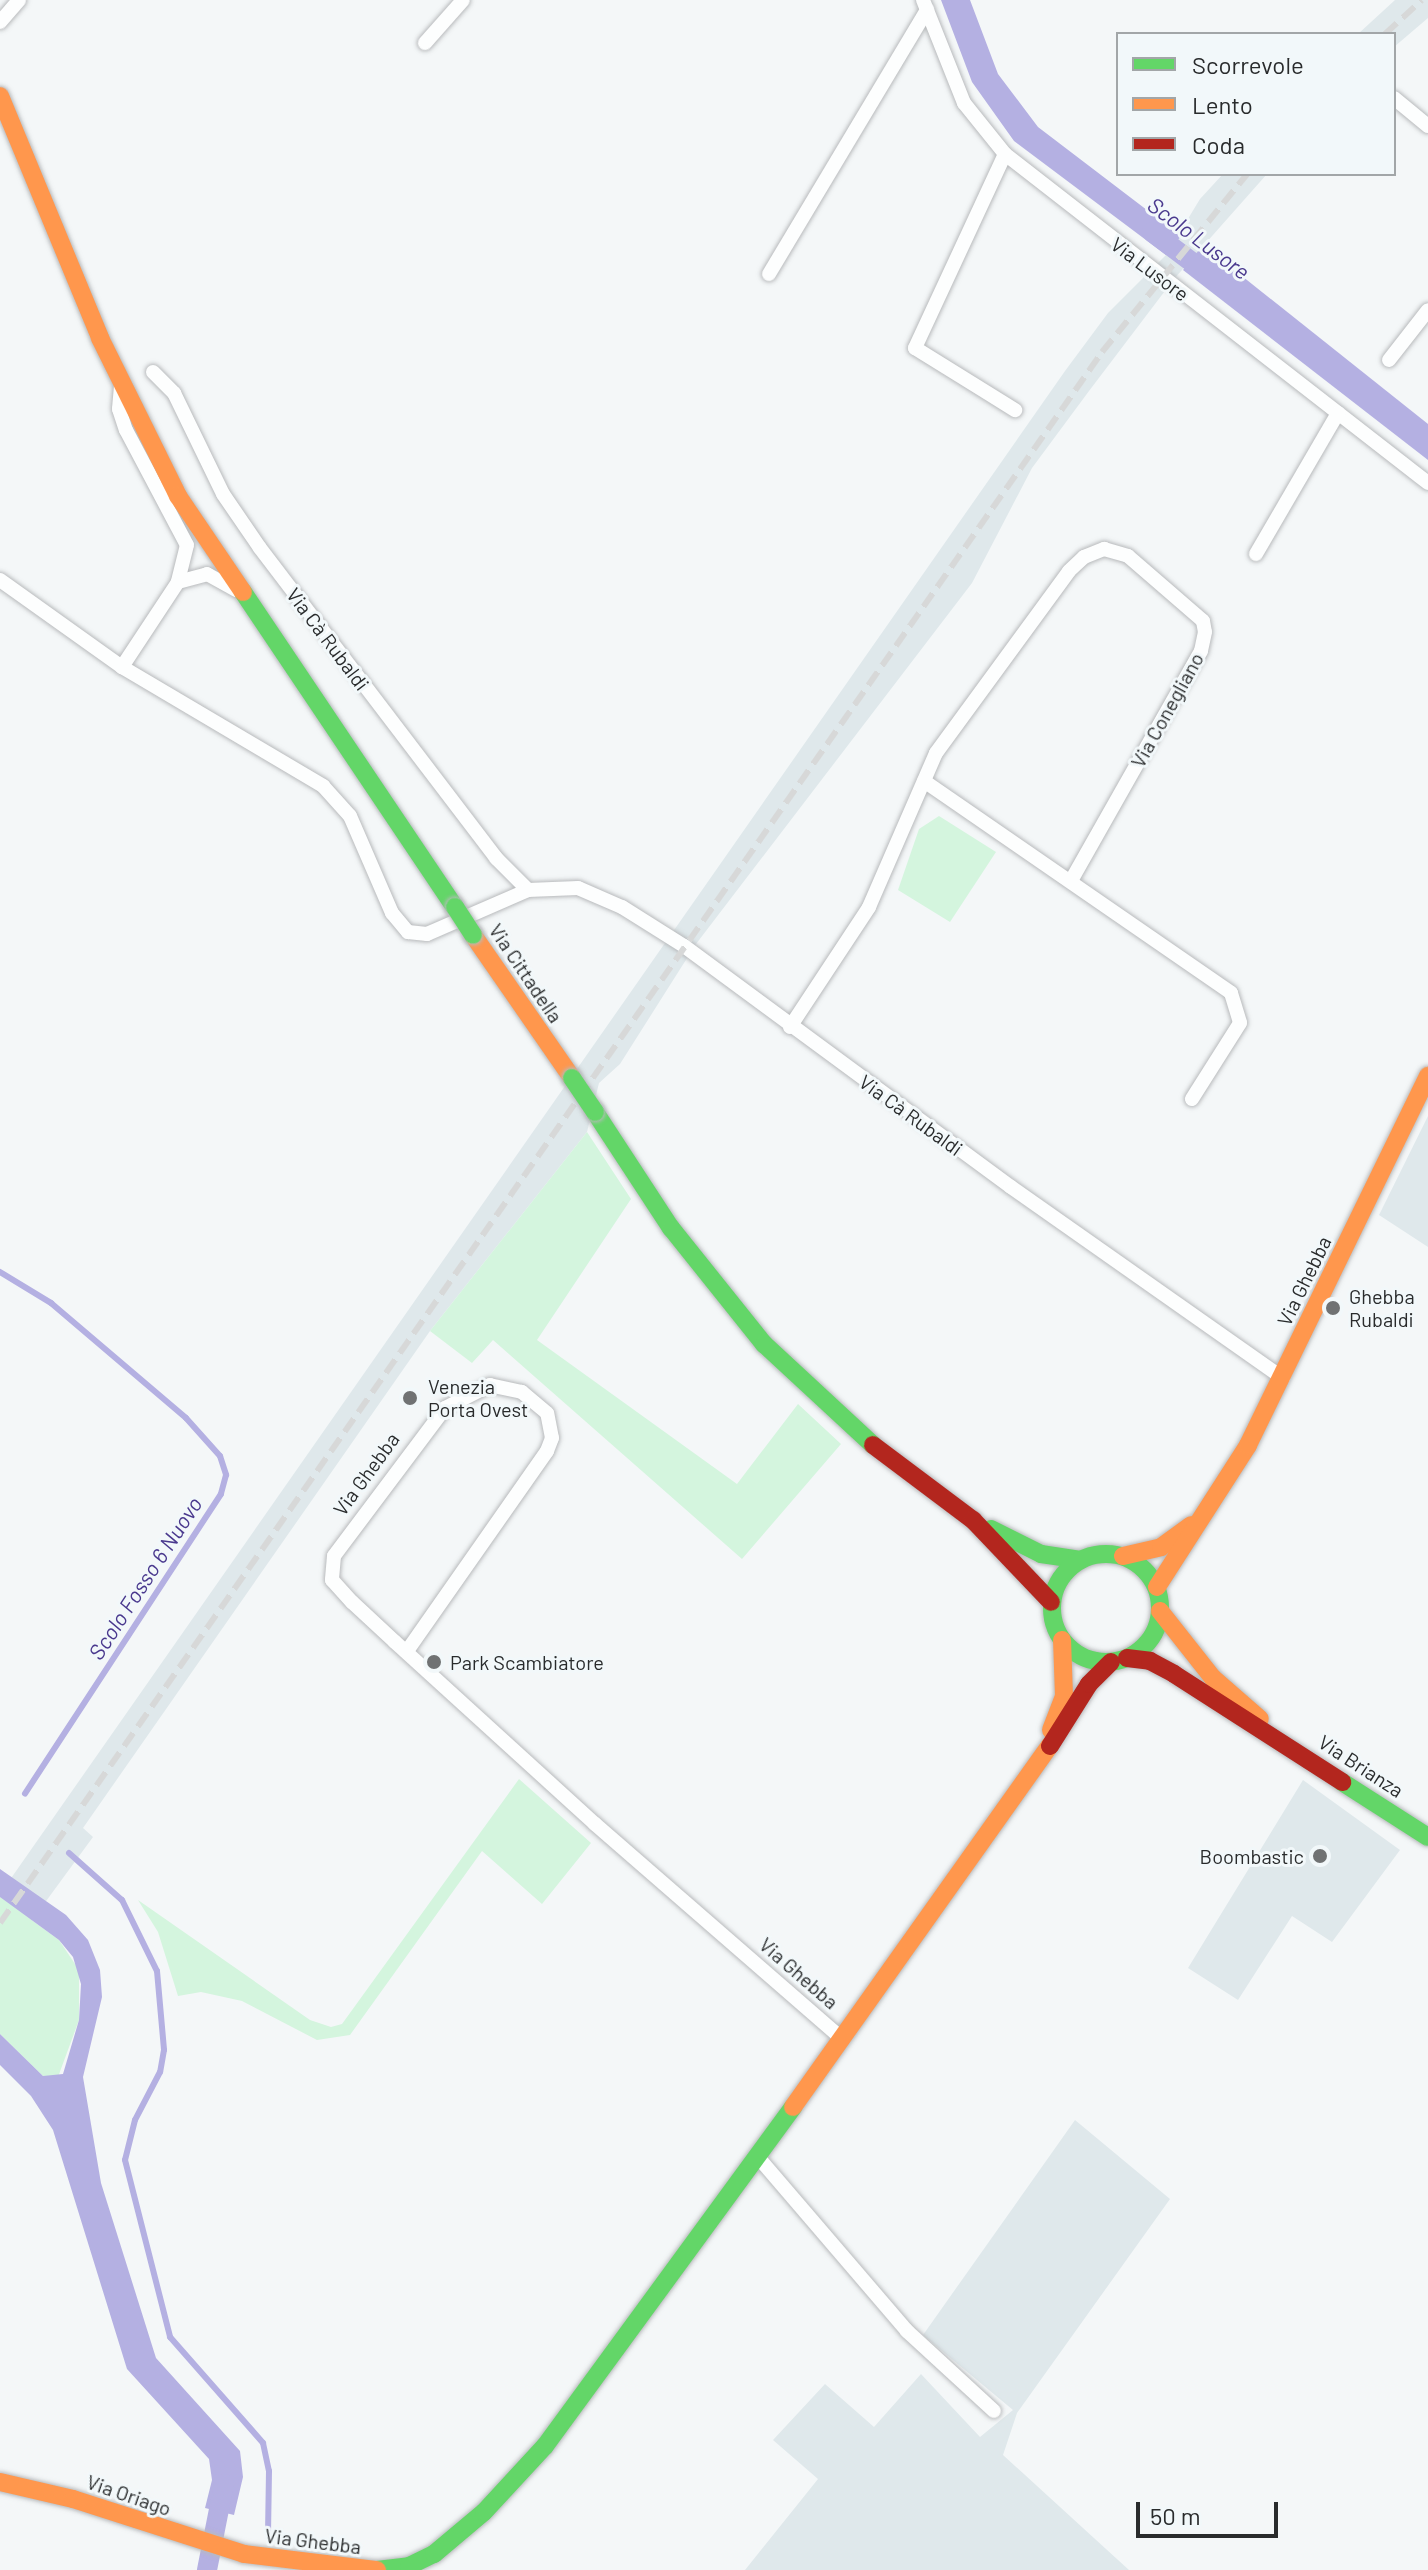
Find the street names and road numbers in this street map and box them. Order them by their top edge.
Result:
street label: Via Lusore [1106,232,1194,306]
street label: Via Cà Rubaldi [282,583,374,695]
street label: Via Conegliano [1126,648,1208,772]
street label: Via Cittadella [484,919,568,1027]
street label: Via Cà Rubaldi [855,1069,967,1161]
street label: Via Ghebba [1272,1232,1336,1330]
street label: Via Ghebba [328,1428,404,1520]
street label: Via Brianza [1314,1730,1408,1802]
street label: Via Ghebba [755,1932,843,2014]
street label: Via Oriago [84,2469,174,2521]
street label: Via Ghebba [264,2523,362,2559]

